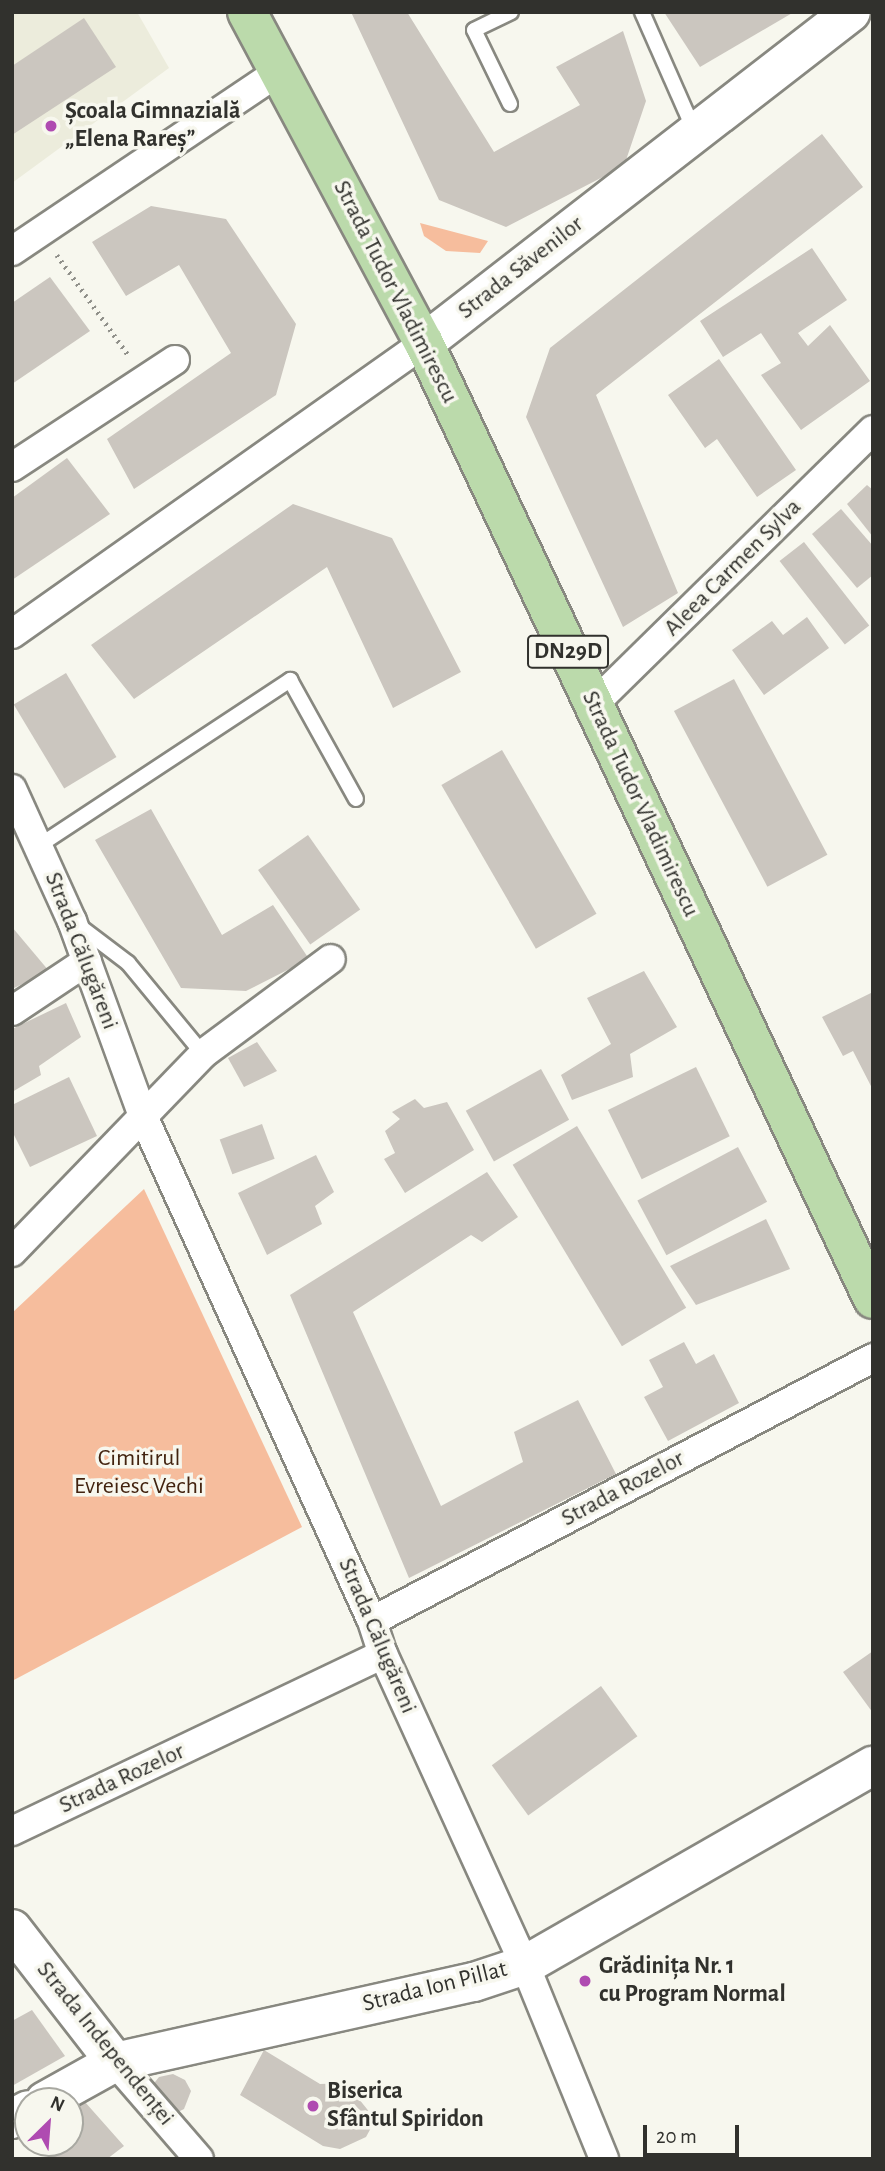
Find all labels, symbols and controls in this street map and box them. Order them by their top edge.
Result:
place label: Școala Gimnazială „Elena Rareș” [65,98,241,154]
marker: Școala Gimnazială „Elena Rareș” [43,118,59,134]
street label: Strada Tudor Vladimirescu [326,176,464,408]
street label: Strada Săvenilor [453,210,589,326]
street label: Aleea Carmen Sylva [658,493,808,643]
road number: DN29D [526,632,610,672]
street label: Strada Tudor Vladimirescu [575,687,705,921]
street label: Strada Călugăreni [38,868,124,1034]
park label: Cimitirul Evreiesc Vechi [74,1445,204,1501]
street label: Strada Rozelor [557,1445,689,1533]
street label: Strada Călugăreni [331,1554,423,1718]
street label: Strada Rozelor [55,1737,189,1821]
place label: Grădinița Nr. 1 cu Program Normal [599,1953,786,2009]
street label: Strada Ion Pillat [360,1955,510,2019]
street label: Strada Independenței [30,1956,180,2132]
marker: Grădinița Nr. 1 cu Program Normal [577,1973,593,1989]
place label: Biserica Sfântul Spiridon [327,2078,484,2134]
north arrow [14,2087,84,2157]
text: N [47,2093,67,2116]
marker: Biserica Sfântul Spiridon [305,2098,321,2114]
scale bar [647,2112,743,2156]
text: 20 m [656,2126,697,2147]

